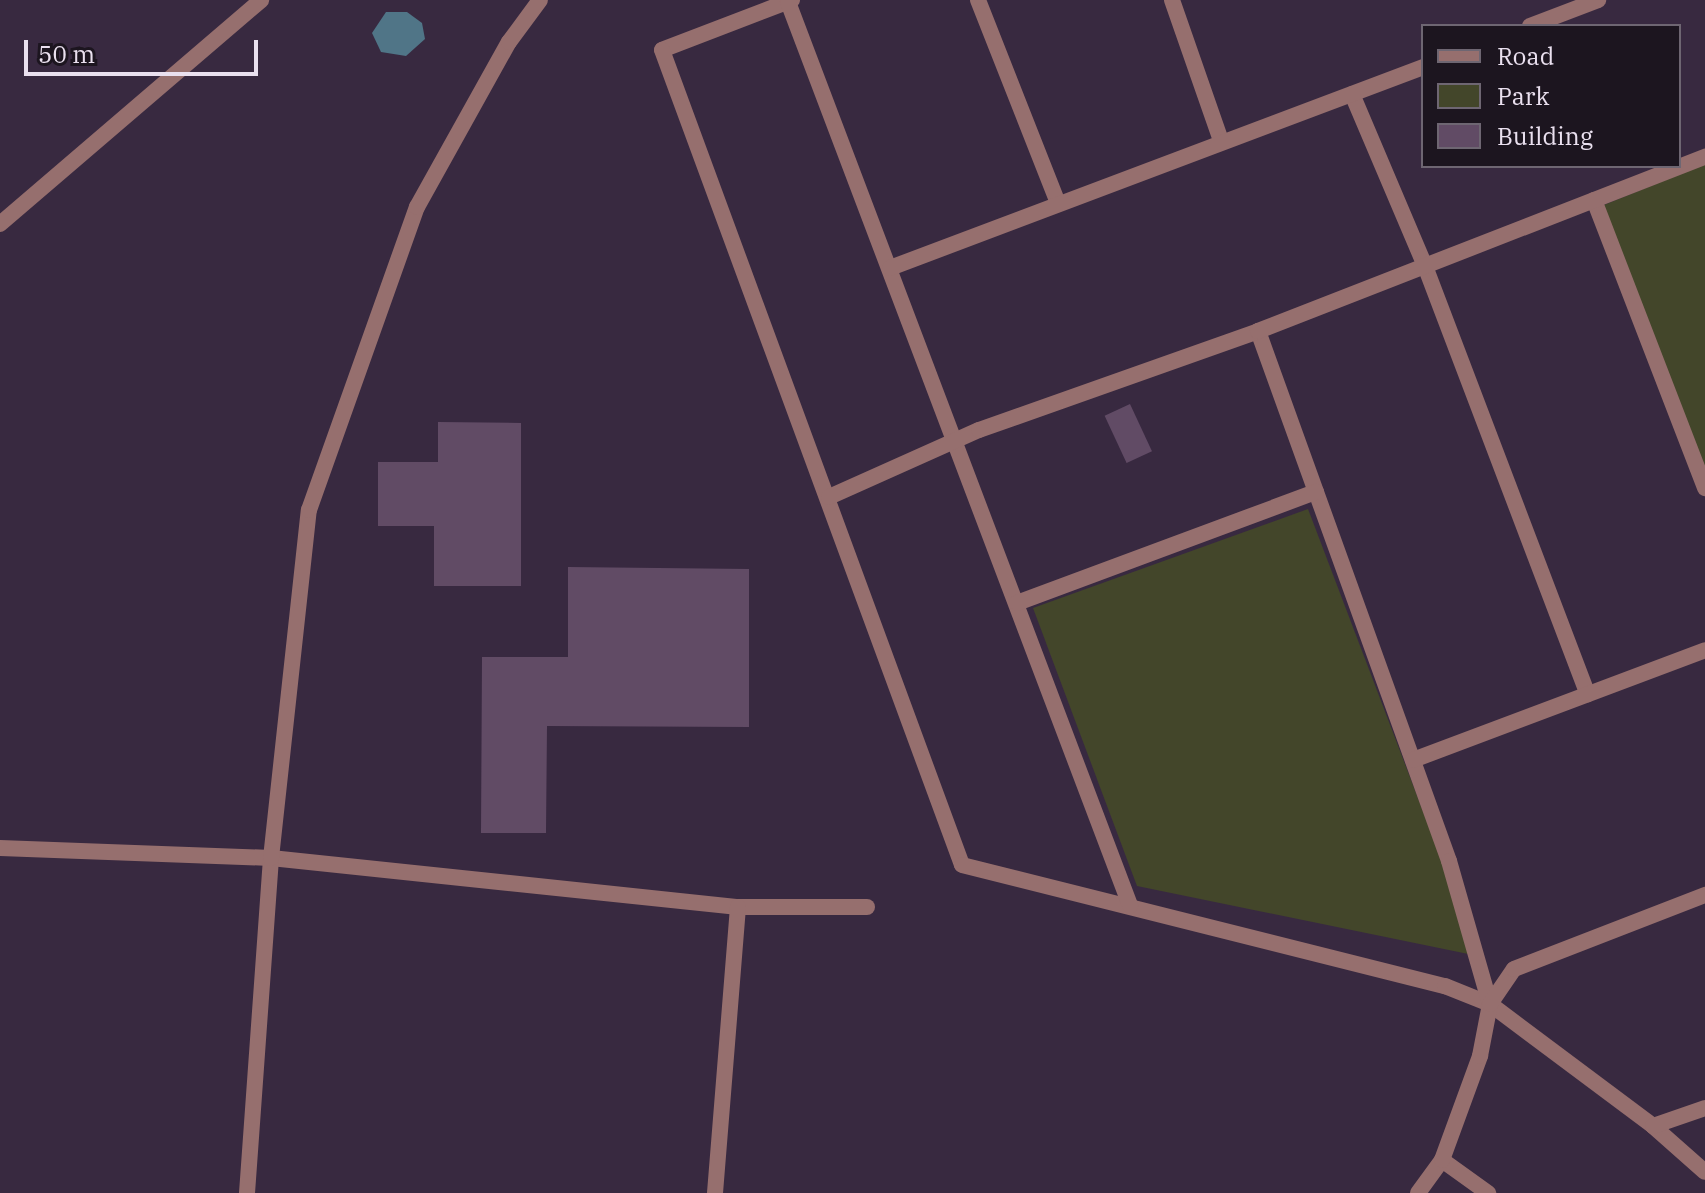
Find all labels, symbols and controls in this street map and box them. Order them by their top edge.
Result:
scale bar [28,24,262,74]
legend [1421,24,1681,168]
text: 50 m [38,38,95,70]
text: Road [1497,40,1554,72]
text: Park [1497,80,1549,112]
text: Building [1497,120,1593,152]

